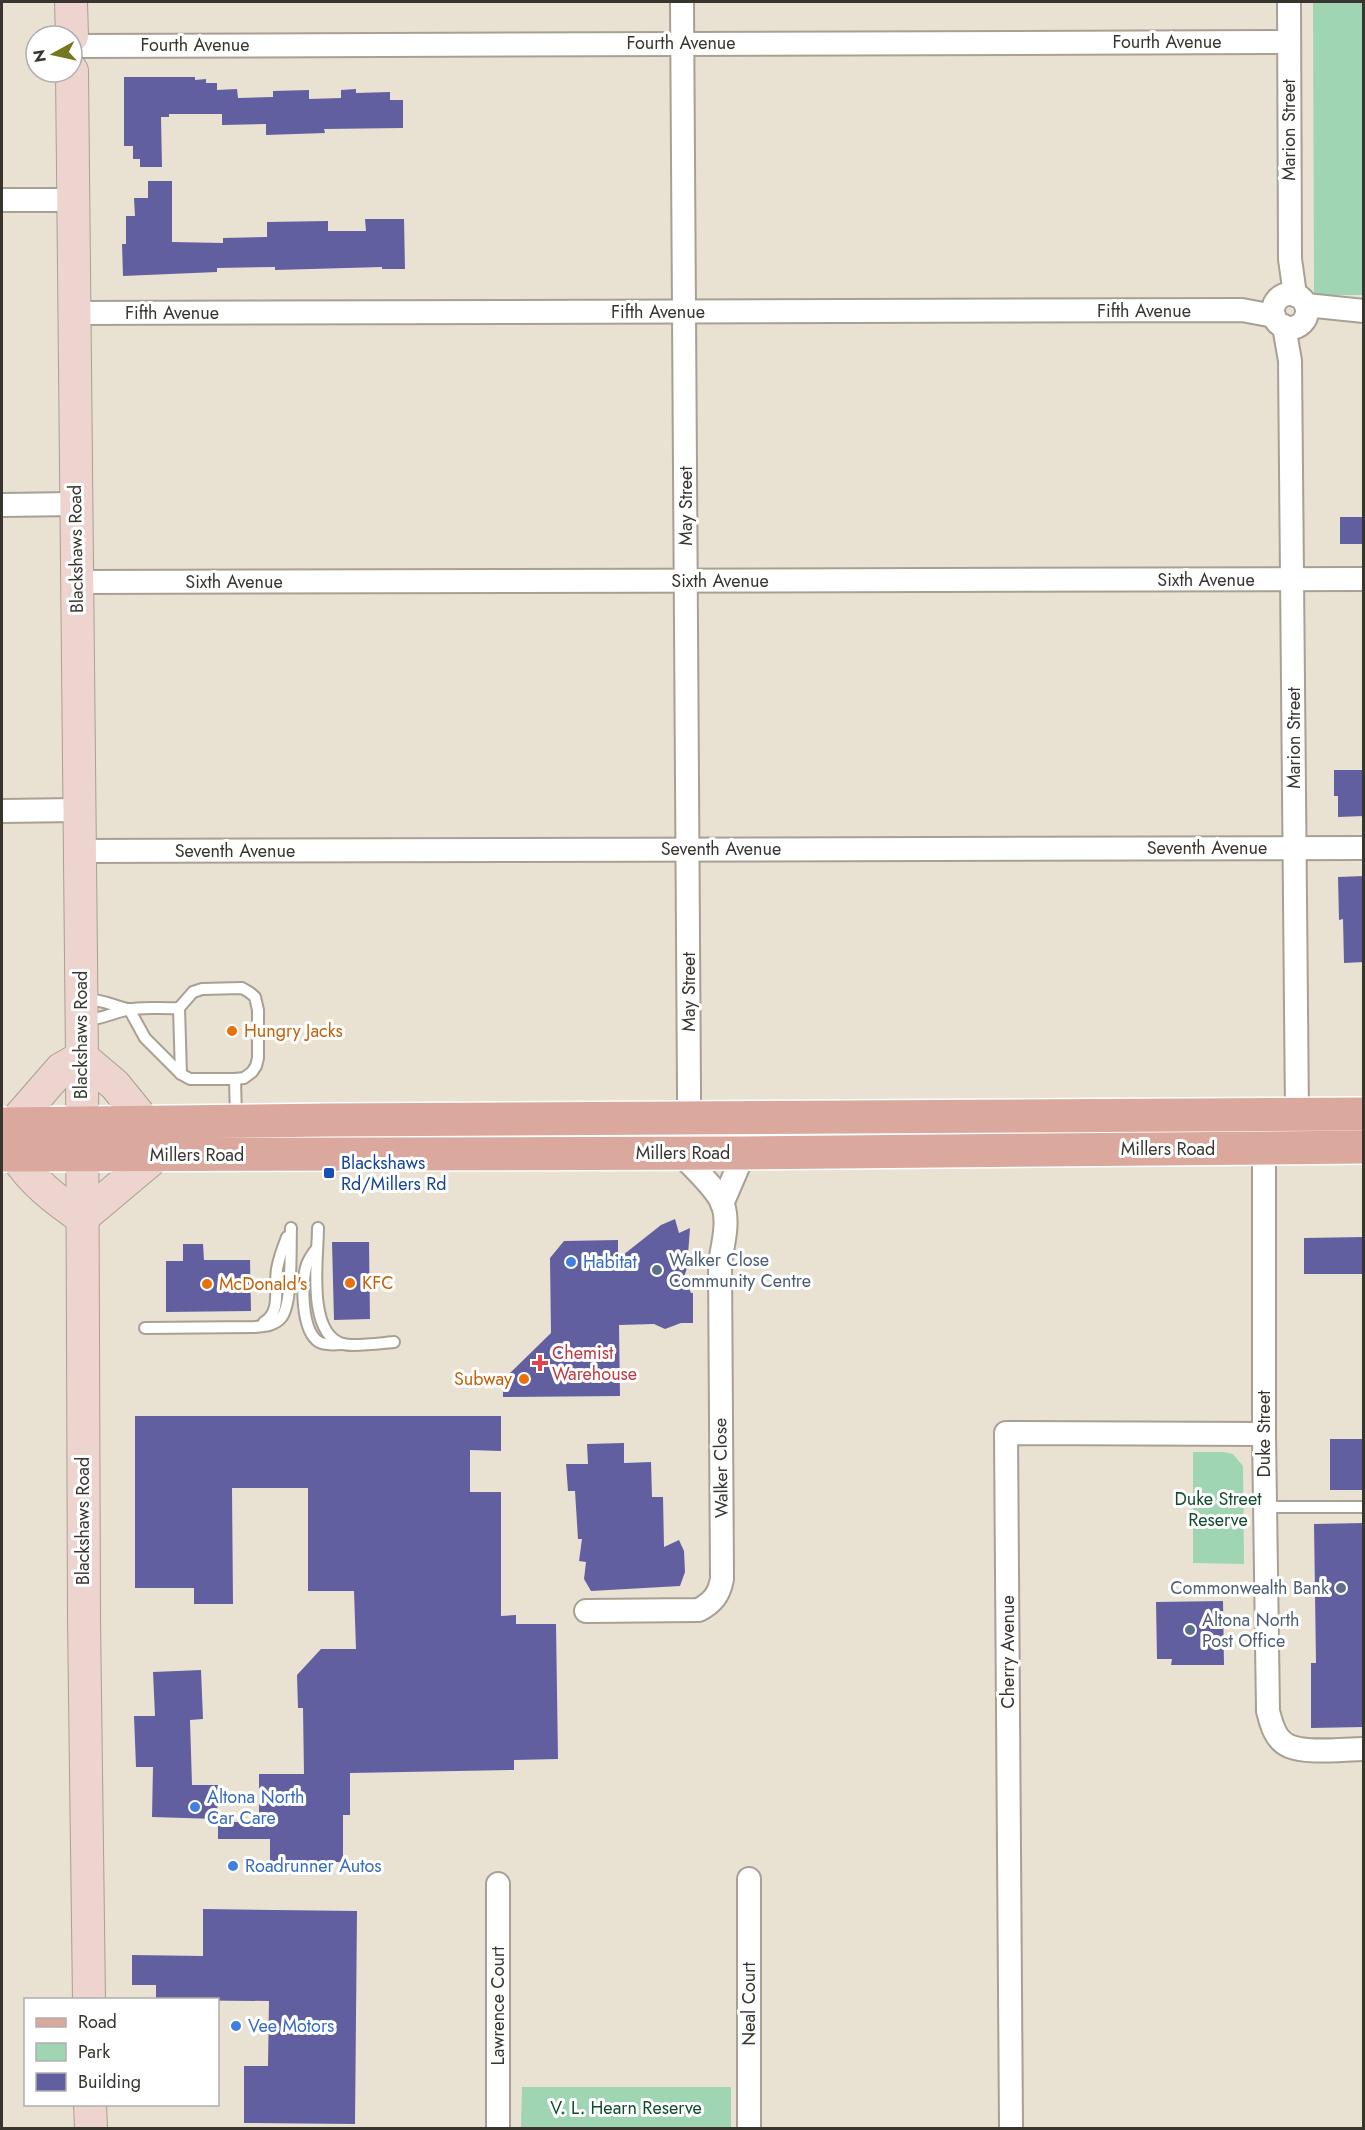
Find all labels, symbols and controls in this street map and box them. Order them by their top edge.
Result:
north arrow [24,24,84,84]
street label: Fourth Avenue [1112,29,1222,55]
street label: Fourth Avenue [626,30,736,56]
street label: Fourth Avenue [140,32,250,58]
text: N [27,48,52,64]
street label: Marion Street [1276,78,1302,181]
street label: Fifth Avenue [1097,298,1191,324]
street label: Fifth Avenue [611,299,705,325]
street label: Fifth Avenue [125,300,219,326]
street label: May Street [673,466,699,546]
street label: Blackshaws Road [62,485,90,613]
street label: Sixth Avenue [1157,567,1255,593]
street label: Sixth Avenue [671,568,769,594]
street label: Sixth Avenue [185,569,283,595]
street label: Marion Street [1281,686,1307,789]
street label: Seventh Avenue [1147,835,1267,861]
street label: Seventh Avenue [661,836,781,862]
street label: Seventh Avenue [175,838,295,864]
street label: May Street [676,952,702,1032]
street label: Blackshaws Road [68,971,94,1099]
place label: Hungry Jacks [244,1018,343,1044]
marker: Hungry Jacks [225,1024,239,1038]
street label: Millers Road [1121,1136,1215,1162]
street label: Millers Road [636,1140,730,1166]
street label: Millers Road [150,1142,244,1168]
place label: Blackshaws Rd/Millers Rd [341,1150,447,1197]
marker: Blackshaws Rd/Millers Rd [322,1166,336,1180]
place label: Walker Close Community Centre [669,1247,811,1294]
place label: Habitat [583,1249,637,1275]
marker: Habitat [564,1255,578,1269]
marker: Walker Close Community Centre [650,1263,664,1277]
place label: KFC [362,1270,394,1296]
place label: McDonald's [219,1271,307,1297]
marker: KFC [343,1276,357,1290]
marker: McDonald's [200,1277,214,1291]
place label: Chemist Warehouse [552,1340,637,1387]
marker: Chemist Warehouse [533,1356,547,1370]
place label: Subway [454,1366,512,1392]
marker: Subway [517,1372,531,1386]
street label: Duke Street [1251,1390,1277,1477]
street label: Walker Close [707,1418,735,1518]
street label: Blackshaws Road [70,1457,96,1585]
park label: Duke Street Reserve [1175,1486,1262,1533]
place label: Commonwealth Bank [1170,1575,1329,1601]
marker: Commonwealth Bank [1334,1581,1348,1595]
street label: Cherry Avenue [995,1595,1021,1709]
place label: Altona North Post Office [1202,1607,1299,1654]
marker: Altona North Post Office [1183,1623,1197,1637]
place label: Altona North Car Care [207,1784,304,1831]
marker: Altona North Car Care [188,1800,202,1814]
place label: Roadrunner Autos [245,1853,382,1879]
marker: Roadrunner Autos [226,1859,240,1873]
street label: Lawrence Court [485,1946,511,2065]
street label: Neal Court [736,1962,762,2046]
legend [24,1998,219,2106]
text: Road [78,2009,117,2035]
place label: Vee Motors [248,2013,334,2039]
marker: Vee Motors [229,2019,243,2033]
text: Park [78,2039,110,2065]
text: Building [78,2069,141,2095]
park label: V. L. Hearn Reserve [550,2095,702,2121]

